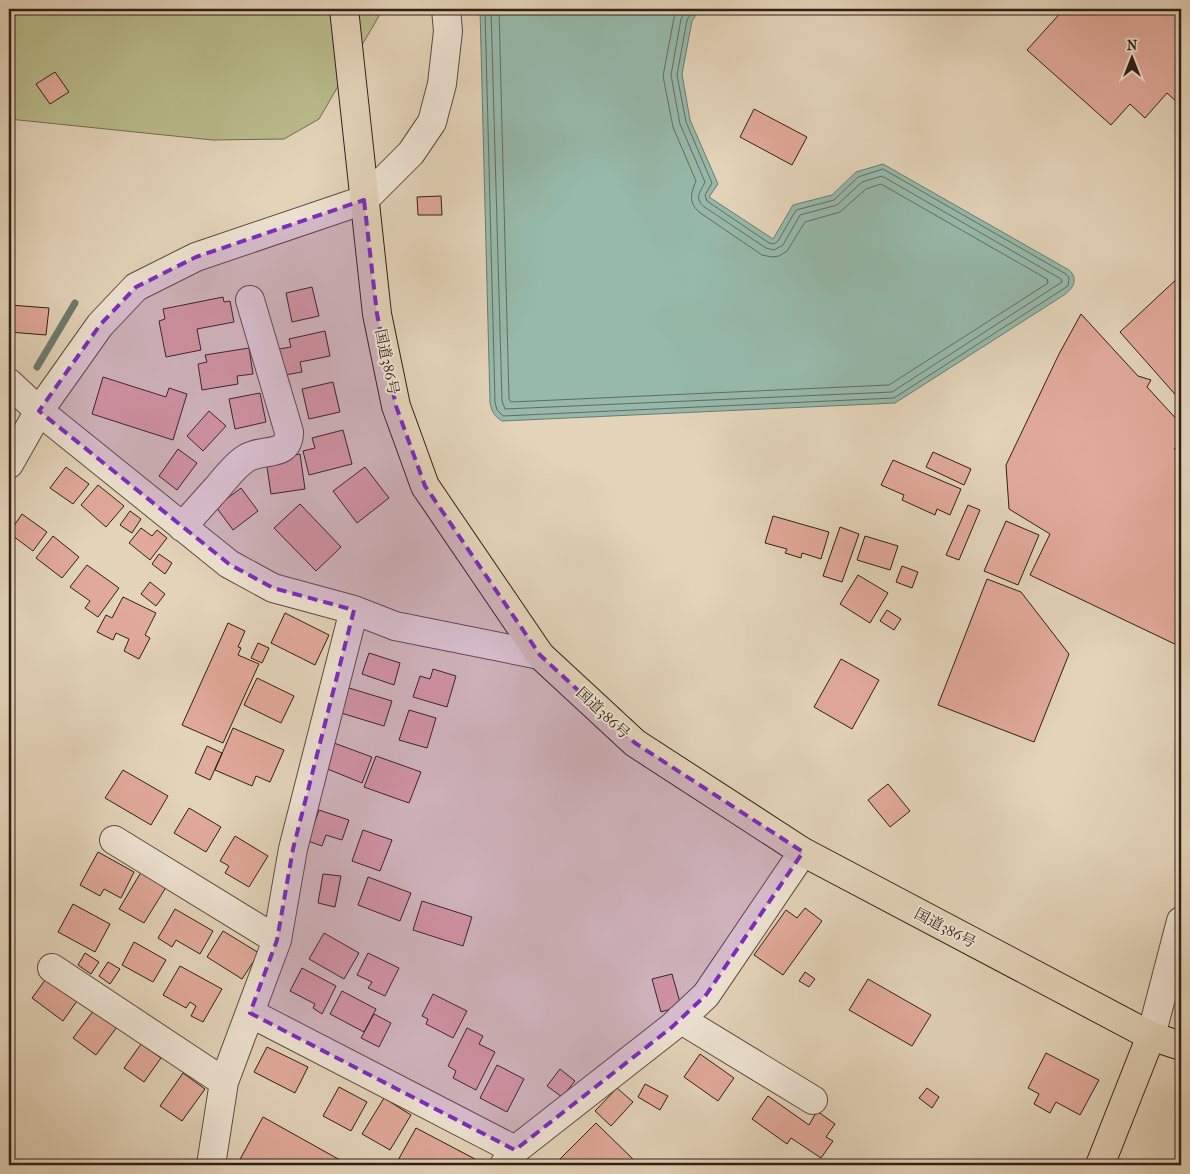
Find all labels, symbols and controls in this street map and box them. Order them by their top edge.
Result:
north arrow [1108,32,1158,82]
text: N [1127,37,1138,54]
street label: 国道386号 [371,327,403,397]
street label: 国道386号 [572,684,634,742]
street label: 国道386号 [911,904,979,952]

